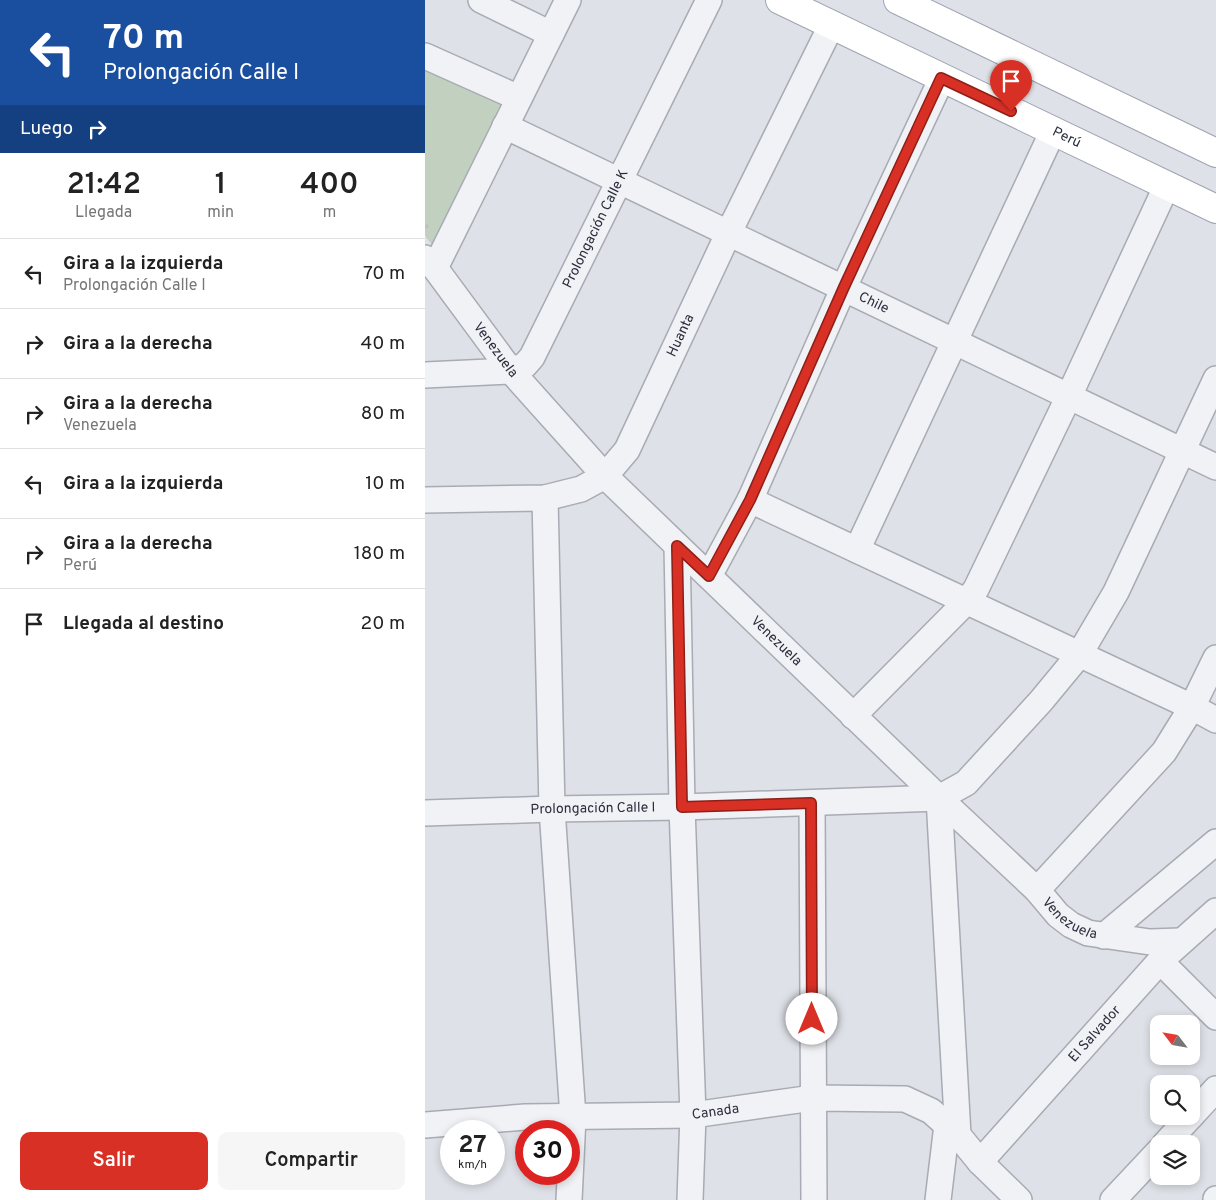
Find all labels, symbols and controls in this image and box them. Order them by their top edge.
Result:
text: 70 m [103,17,184,61]
icon: left [20,20,85,85]
text: Prolongación Calle I [103,60,299,87]
pin [990,60,1032,111]
icon: arrive [997,67,1025,95]
icon: right [83,115,111,143]
text: Luego [20,117,73,141]
street label: Perú [1050,123,1084,152]
text: 21:42 [66,167,141,204]
text: 1 [215,167,227,204]
text: 400 [300,167,359,204]
street label: Prolongación Calle K [559,167,632,291]
text: Llegada [75,203,132,223]
text: min [207,203,234,223]
text: m [323,203,336,223]
text: Gira a la izquierda [63,252,223,276]
icon: left [20,260,48,288]
text: 70 m [363,262,405,286]
text: Prolongación Calle I [63,276,206,296]
street label: Chile [856,288,892,317]
street label: Huanta [663,311,698,360]
street label: Venezuela [469,319,521,381]
icon: right [20,330,48,358]
text: Gira a la derecha [63,332,213,356]
text: 40 m [360,332,405,356]
text: Gira a la derecha [63,392,213,416]
icon: right [20,400,48,428]
text: 80 m [361,402,405,426]
text: Venezuela [63,416,137,436]
icon: left [20,470,48,498]
text: Gira a la izquierda [63,472,223,496]
text: 10 m [365,472,405,496]
text: Gira a la derecha [63,532,213,556]
icon: right [20,540,48,568]
text: 180 m [354,542,405,566]
text: Perú [63,556,97,576]
icon: arrive [20,610,48,638]
text: Llegada al destino [63,612,224,636]
text: 20 m [361,612,405,636]
street label: Venezuela [747,613,805,670]
street label: Prolongación Calle I [530,799,656,818]
street label: Venezuela [1038,894,1098,943]
position arrow [785,992,837,1044]
street label: El Salvador [1065,1002,1125,1066]
north arrow [1150,1015,1200,1065]
map controls [1150,1015,1200,1185]
button: search [1150,1075,1200,1125]
street label: Canada [691,1100,740,1124]
speed limit sign: 30 [515,1120,580,1185]
text: 27 [458,1130,487,1162]
button: Salir [20,1132,208,1190]
button: Compartir [218,1132,405,1190]
button: layers [1150,1135,1200,1185]
text: km/h [458,1157,487,1173]

